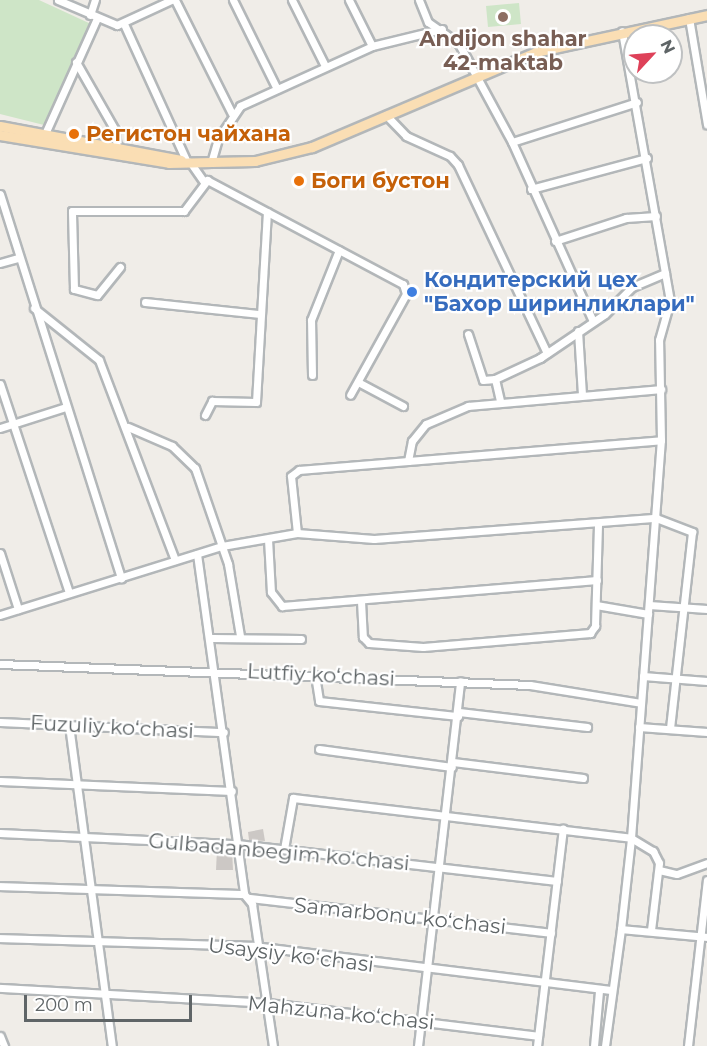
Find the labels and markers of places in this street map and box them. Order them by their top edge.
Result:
marker: Andijon shahar 42-maktab [496,10,510,24]
place label: Andijon shahar 42-maktab [419,26,587,76]
place label: Регистон чайхана [86,121,291,147]
marker: Регистон чайхана [67,127,81,141]
place label: Боги бустон [311,168,450,194]
marker: Боги бустон [292,174,306,188]
place label: Кондитерский цех "Бахор ширинликлари" [424,267,695,317]
marker: Кондитерский цех "Бахор ширинликлари" [405,285,419,299]

